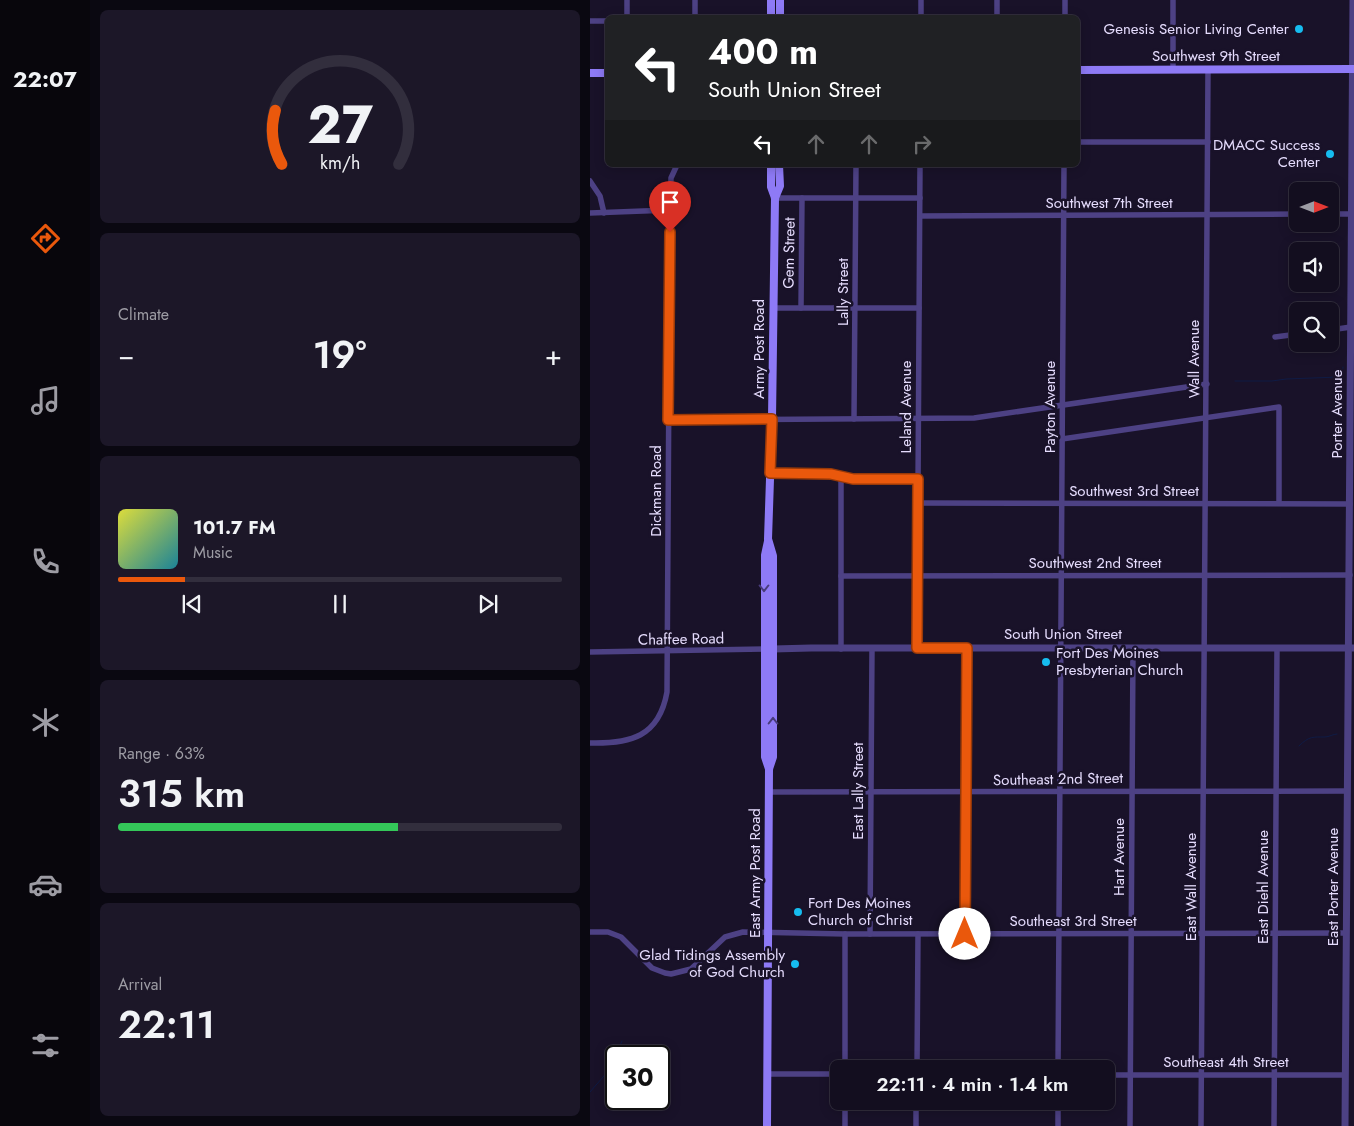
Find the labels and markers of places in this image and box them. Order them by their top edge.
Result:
place label: Genesis Senior Living Center [1104,18,1290,40]
marker: Genesis Senior Living Center [1293,23,1305,35]
place label: DMACC Success Center [1213,134,1321,173]
marker: DMACC Success Center [1324,148,1336,160]
pin [649,181,691,232]
place label: Fort Des Moines Presbyterian Church [1056,642,1184,681]
marker: Fort Des Moines Presbyterian Church [1040,656,1052,668]
place label: Fort Des Moines Church of Christ [808,892,913,931]
marker: Fort Des Moines Church of Christ [792,906,804,918]
place label: Glad Tidings Assembly of God Church [639,944,785,983]
marker: Glad Tidings Assembly of God Church [789,958,801,970]

